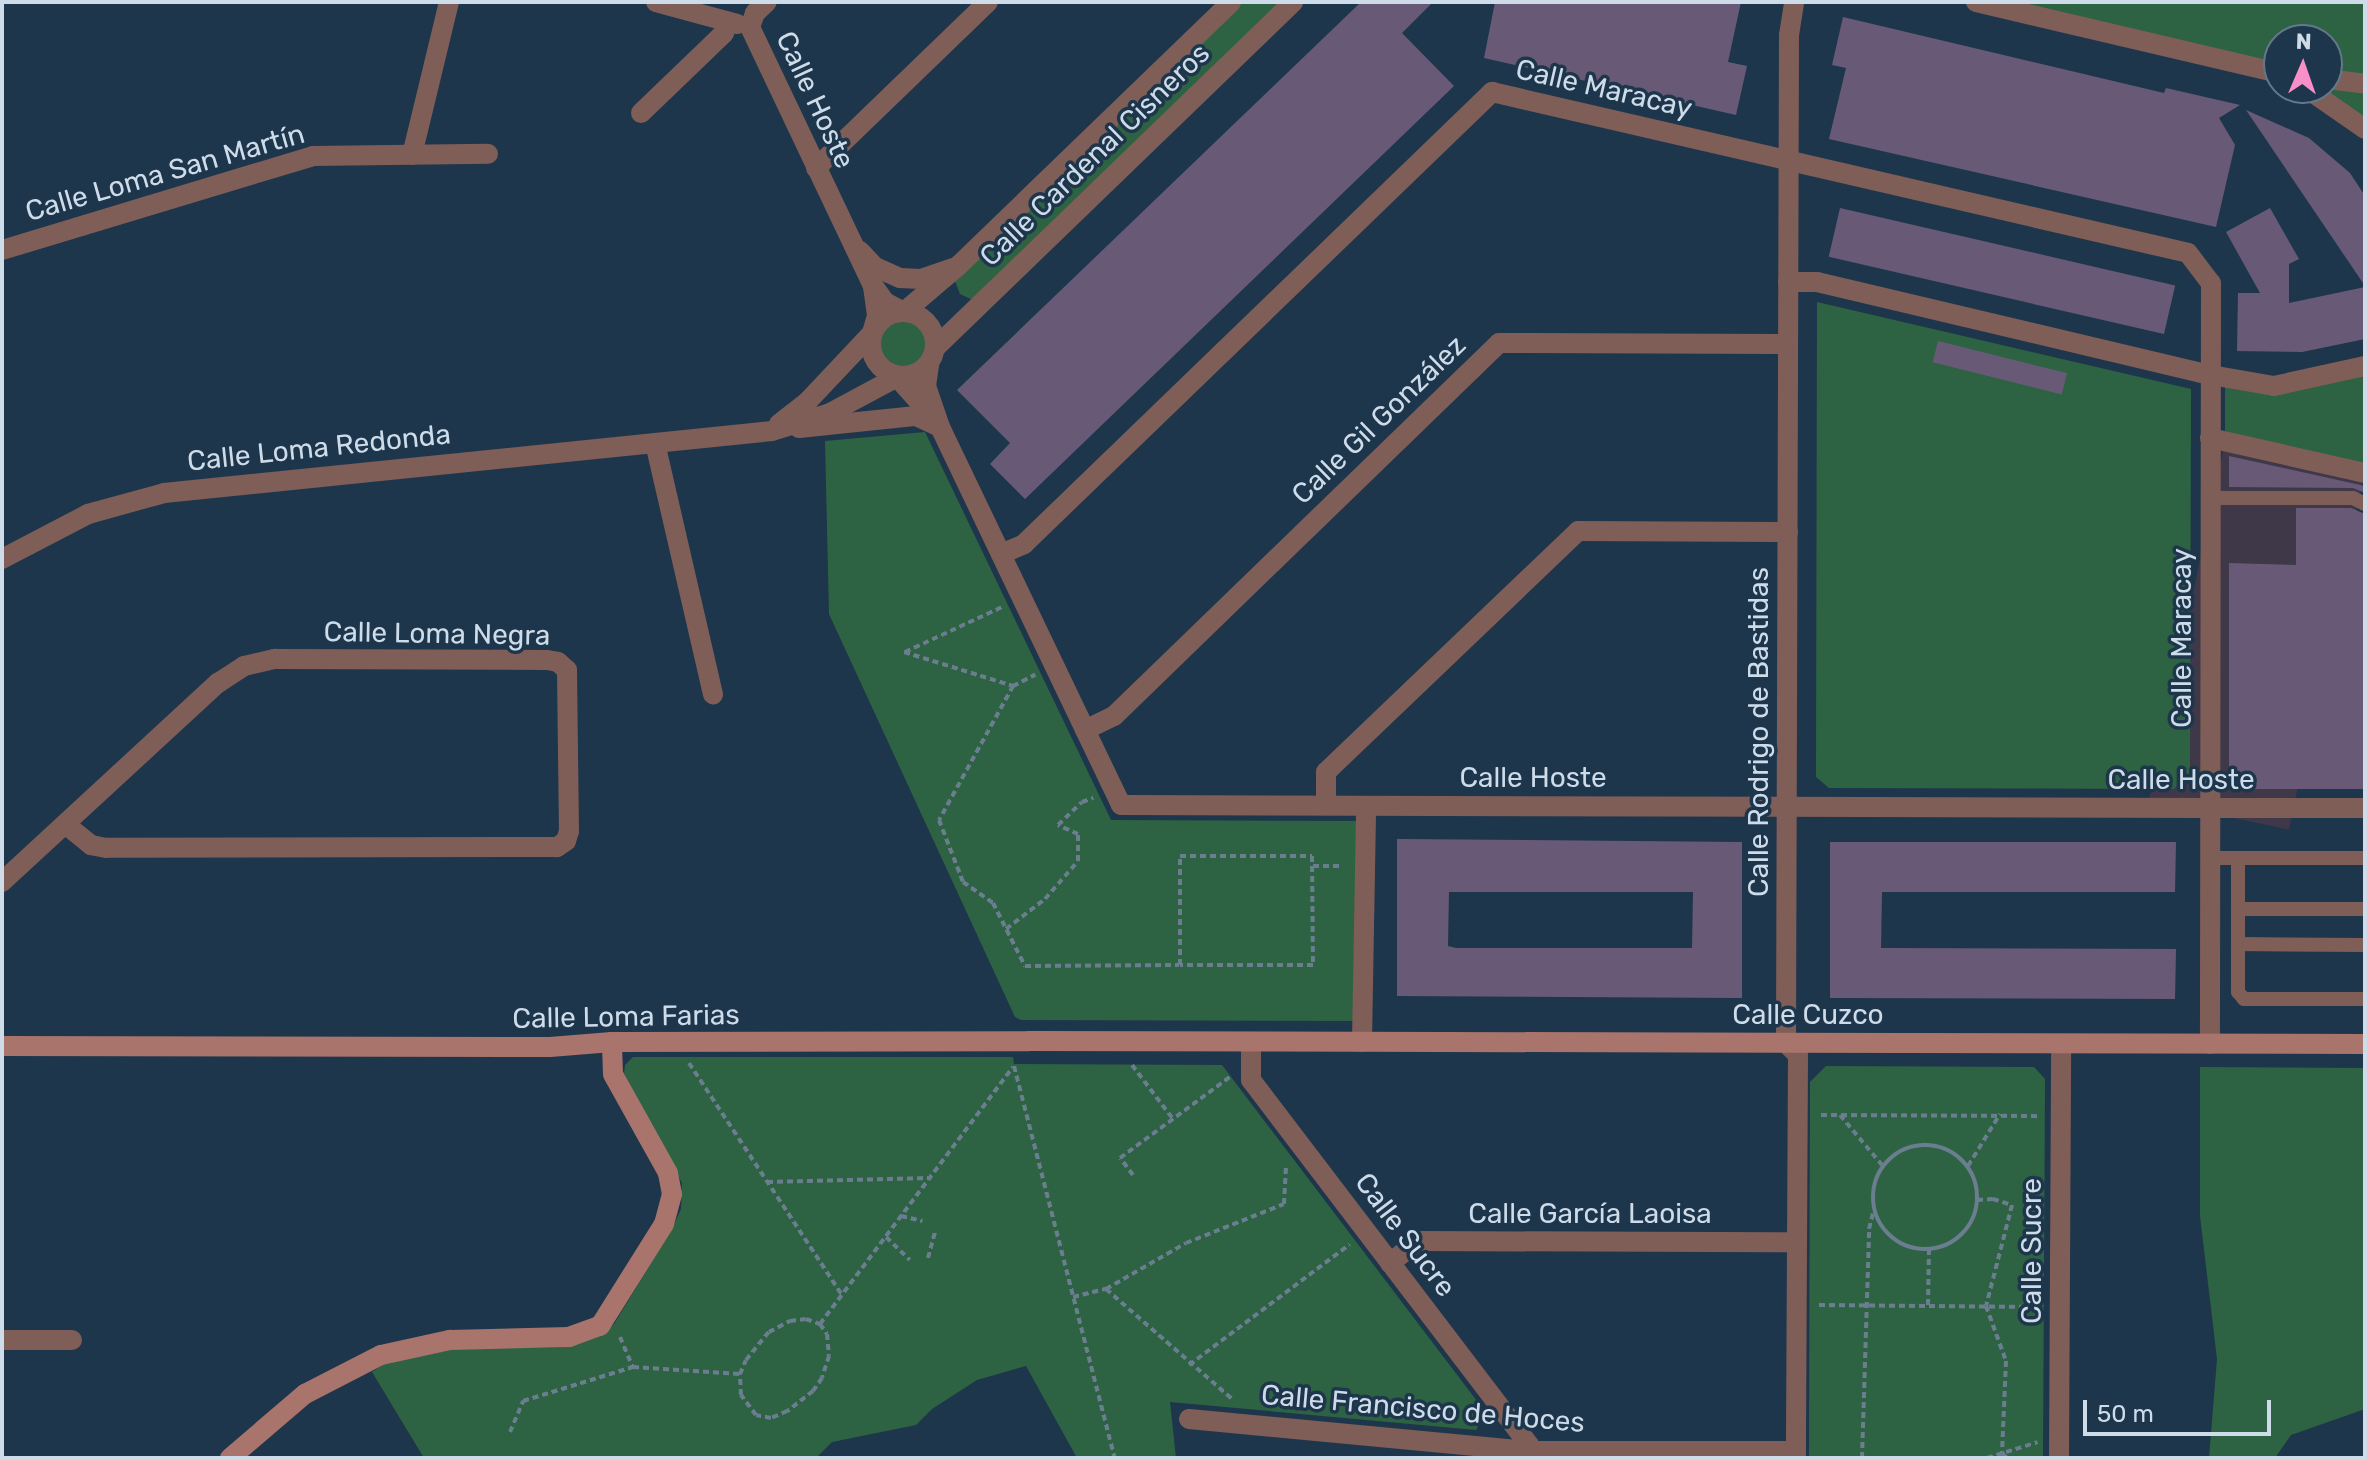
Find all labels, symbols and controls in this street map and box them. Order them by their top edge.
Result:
north arrow [2263,24,2343,104]
street label: Calle Hoste [769,26,861,174]
text: N [2295,28,2312,55]
street label: Calle Cardenal Cisneros [973,37,1217,273]
street label: Calle Maracay [1513,52,1695,126]
street label: Calle Loma San Martín [22,117,308,229]
street label: Calle Gil González [1285,329,1473,511]
street label: Calle Loma Redonda [186,417,452,479]
street label: Calle Maracay [2165,548,2199,728]
street label: Calle Rodrigo de Bastidas [1742,567,1776,897]
street label: Calle Loma Negra [323,615,551,653]
street label: Calle Hoste [1459,761,1607,795]
street label: Calle Hoste [2107,763,2255,797]
street label: Calle Loma Farias [512,998,740,1036]
street label: Calle Cuzco [1732,998,1884,1032]
street label: Calle Sucre [1348,1167,1462,1303]
street label: Calle Sucre [2015,1178,2049,1324]
street label: Calle García Laoisa [1468,1197,1712,1231]
street label: Calle Francisco de Hoces [1260,1378,1586,1440]
scale bar [2087,1384,2275,1434]
text: 50 m [2097,1400,2154,1428]

